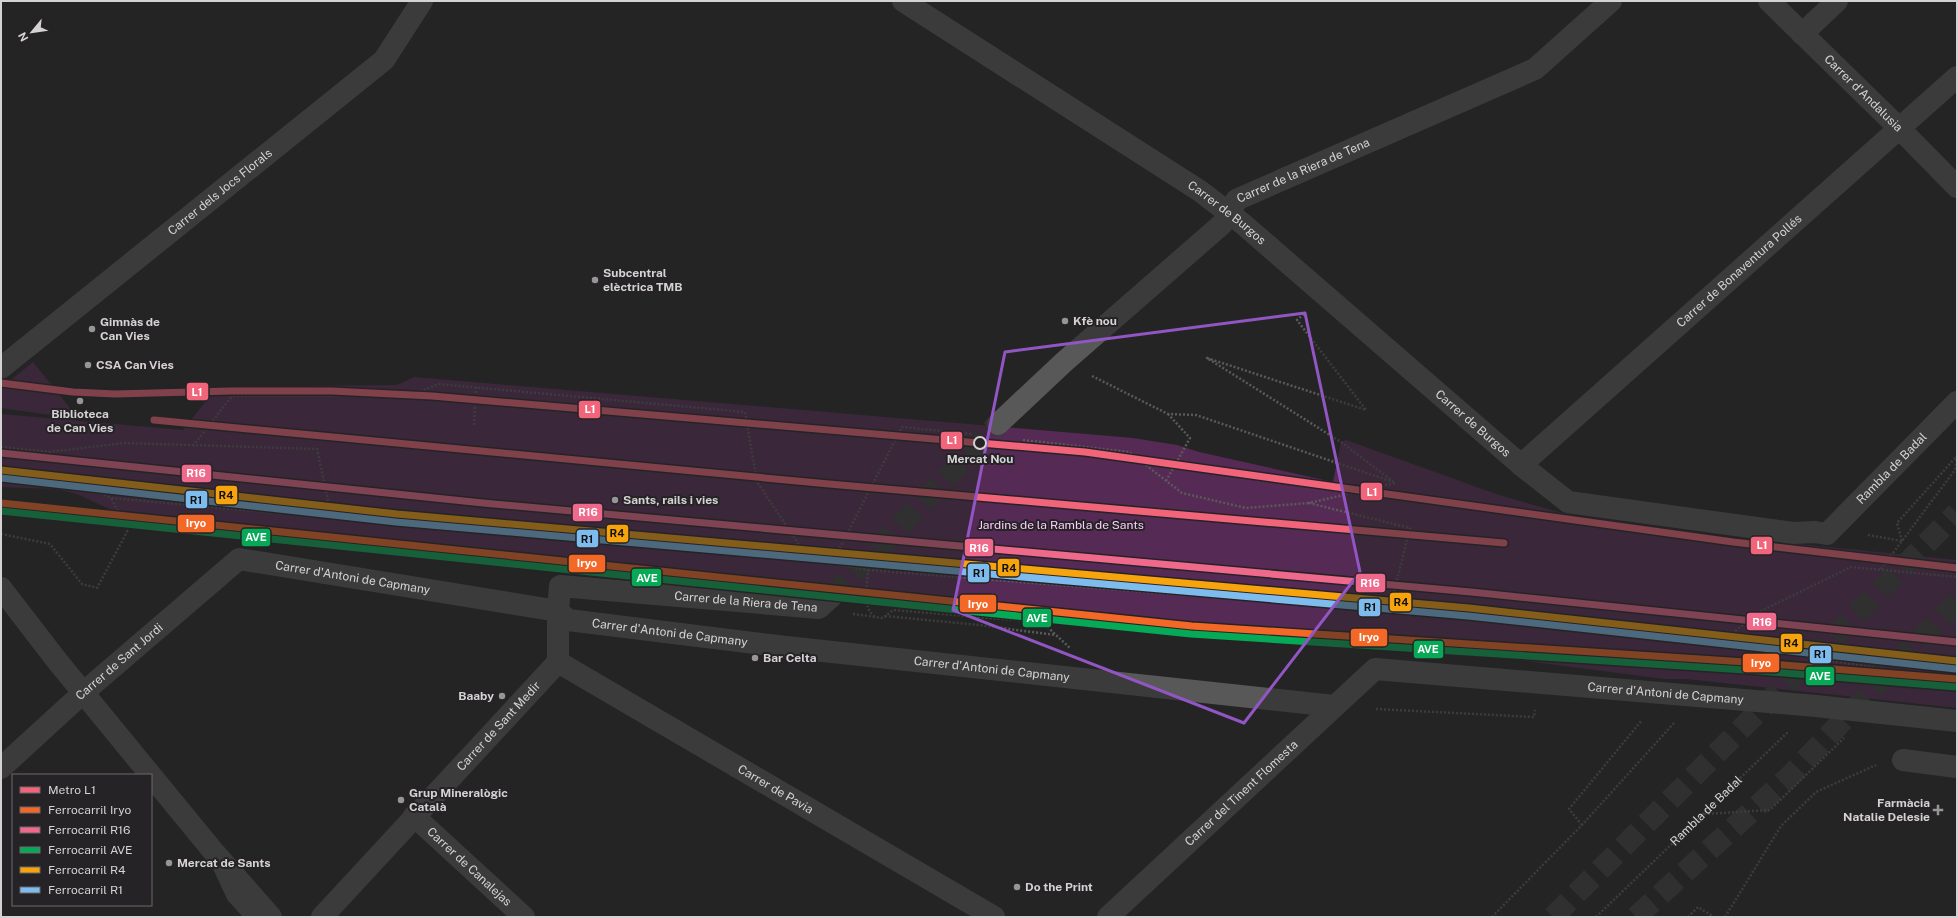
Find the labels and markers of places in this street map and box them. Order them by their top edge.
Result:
place label: Subcentral elèctrica TMB [603,266,683,294]
marker: Subcentral elèctrica TMB [590,275,600,285]
place label: Kfè nou [1073,314,1117,328]
place label: Gimnàs de Can Vies [100,315,160,343]
marker: Kfè nou [1060,316,1070,326]
marker: Gimnàs de Can Vies [87,324,97,334]
place label: CSA Can Vies [96,358,174,372]
marker: CSA Can Vies [83,360,93,370]
marker: Biblioteca de Can Vies [75,396,85,406]
place label: Biblioteca de Can Vies [47,407,113,435]
marker: Mercat Nou [973,436,987,450]
place label: Mercat Nou [947,452,1013,466]
place label: Sants, rails i vies [623,493,718,507]
marker: Sants, rails i vies [610,495,620,505]
place label: Bar Celta [763,651,817,665]
marker: Bar Celta [750,653,760,663]
place label: Baaby [458,689,494,703]
marker: Baaby [497,691,507,701]
place label: Grup Mineralògic Català [409,786,508,814]
marker: Grup Mineralògic Català [396,795,406,805]
place label: Farmàcia Natalie Delesie [1843,796,1930,824]
marker: Farmàcia Natalie Delesie [1933,805,1943,815]
place label: Mercat de Sants [177,856,271,870]
marker: Mercat de Sants [164,858,174,868]
place label: Do the Print [1025,880,1093,894]
marker: Do the Print [1012,882,1022,892]

